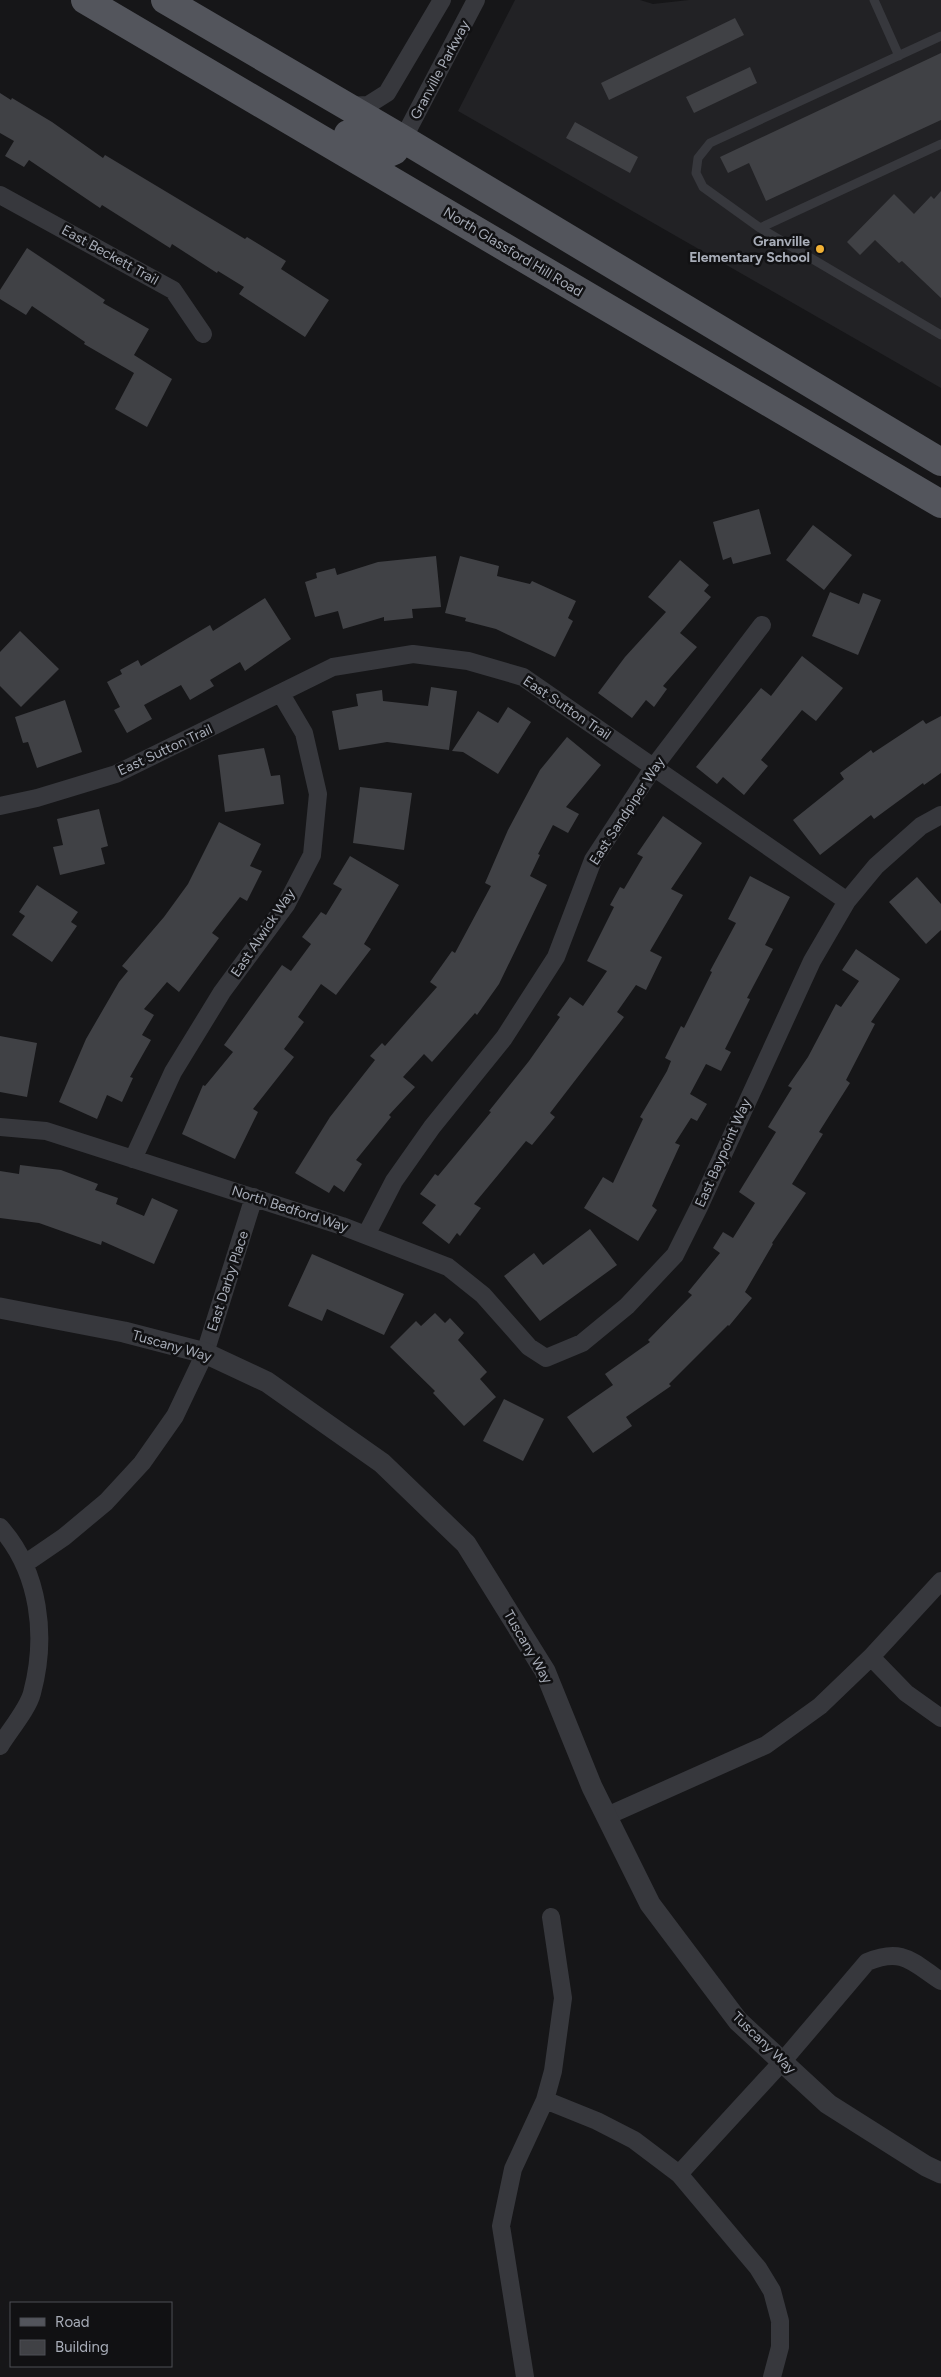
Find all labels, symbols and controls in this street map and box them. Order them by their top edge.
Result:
street label: Granville Parkway [407,17,474,122]
street label: North Glassford Hill Road [440,204,586,300]
street label: East Beckett Trail [59,221,161,289]
place label: Granville Elementary School [689,233,810,266]
marker: Granville Elementary School [814,243,826,255]
street label: East Sutton Trail [520,672,614,744]
street label: East Sutton Trail [115,721,215,779]
street label: East Sandpiper Way [586,753,669,868]
street label: East Alwick Way [227,885,299,980]
street label: East Baypoint Way [691,1095,755,1210]
street label: North Bedford Way [230,1182,351,1236]
street label: East Darby Place [204,1228,252,1333]
street label: Tuscany Way [130,1327,214,1366]
street label: Tuscany Way [500,1607,556,1687]
street label: Tuscany Way [729,2008,800,2078]
legend [10,2302,172,2367]
text: Road [55,2313,90,2331]
text: Building [55,2338,109,2356]

